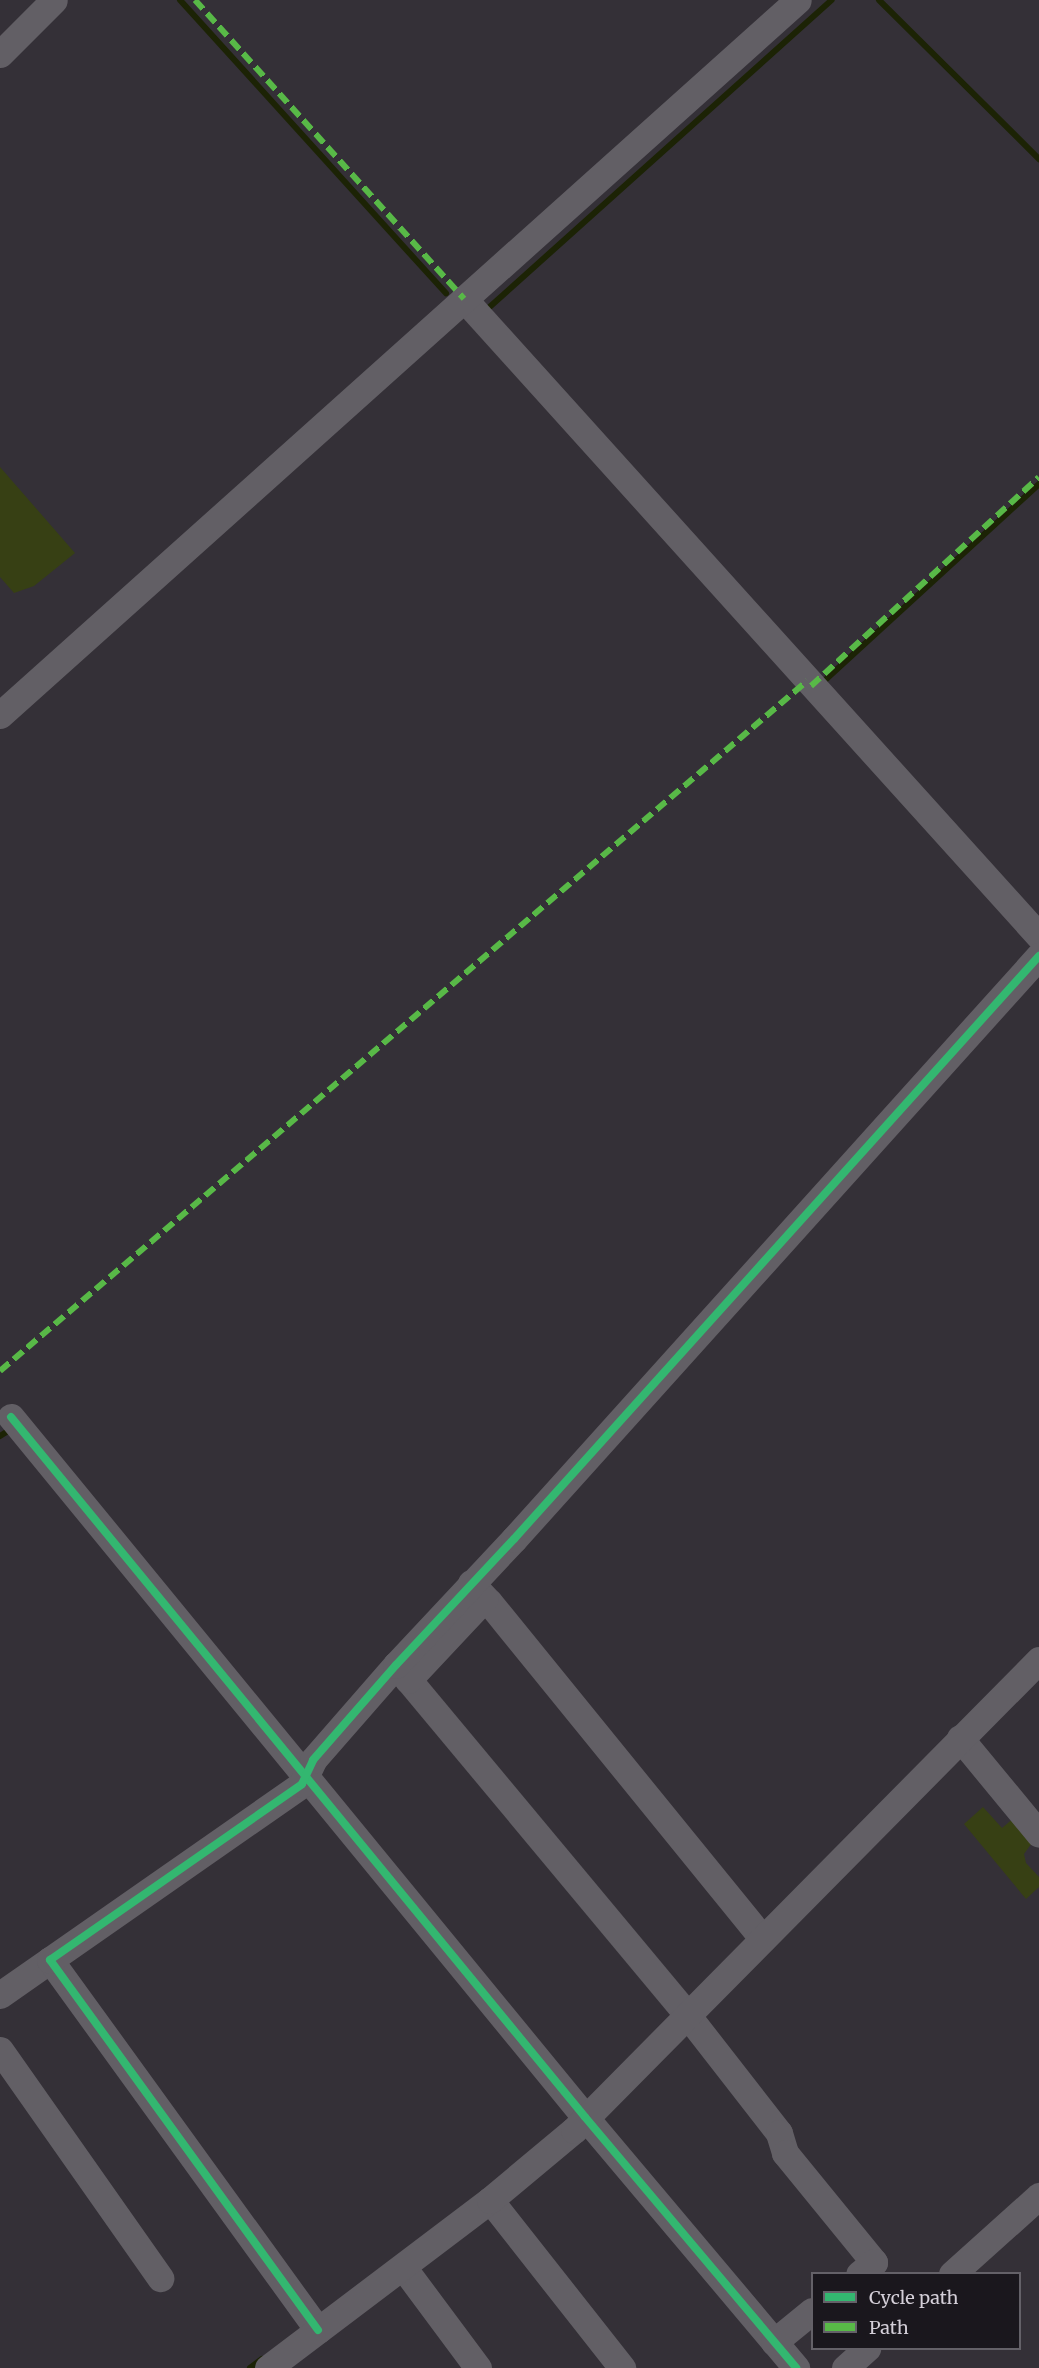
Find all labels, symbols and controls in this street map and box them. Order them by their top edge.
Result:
legend [811,2272,1021,2350]
text: Cycle path [869,2286,958,2309]
text: Path [869,2316,909,2339]

